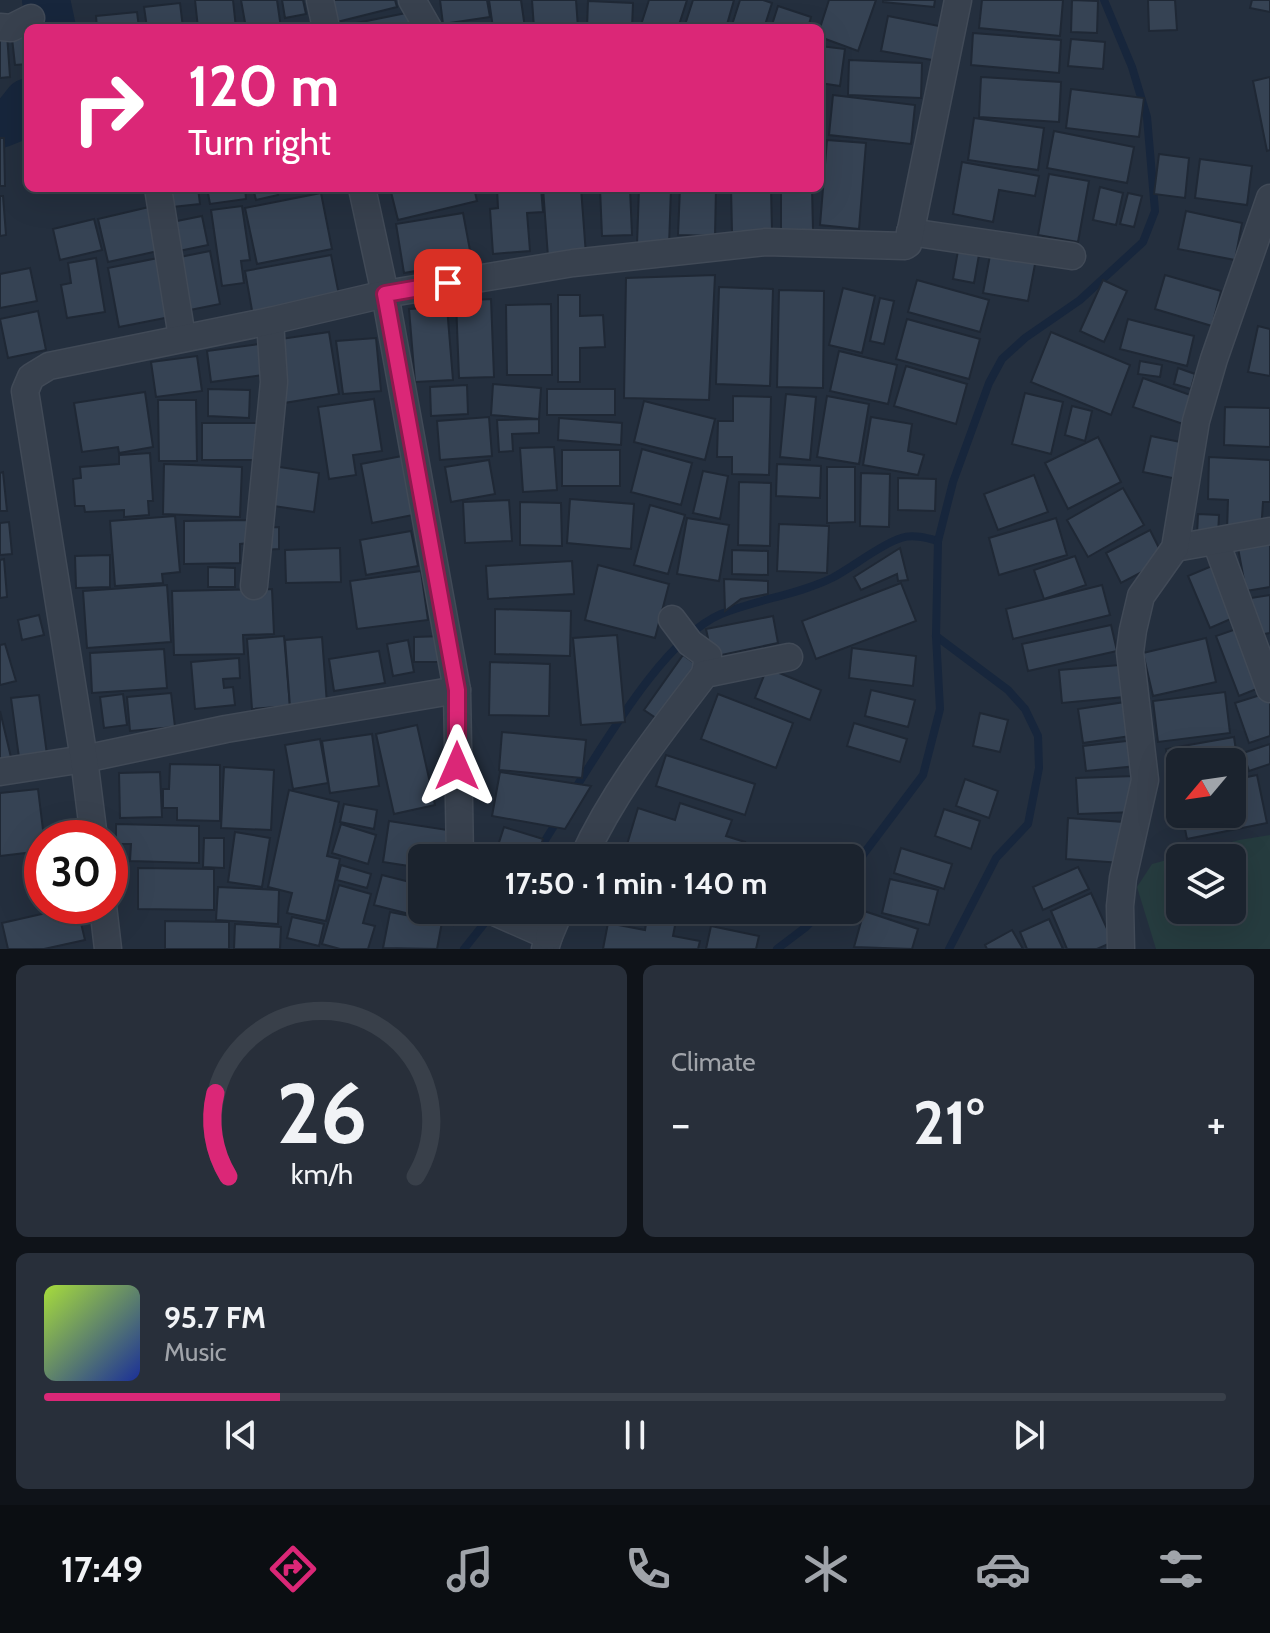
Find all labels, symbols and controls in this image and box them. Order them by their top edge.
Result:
text: 120 m [188,52,339,120]
icon: right [56,56,160,160]
text: Turn right [188,120,331,164]
pin [414,249,482,317]
icon: arrive [426,261,470,305]
position arrow [415,724,499,808]
north arrow [1166,748,1246,828]
map controls [1166,748,1246,924]
speed limit sign: 30 [24,820,128,924]
button: layers [1166,844,1246,924]
text: 17:50 · 1 min · 140 m [505,865,767,902]
text: Climate [671,1046,756,1078]
text: 26 [276,1063,367,1164]
text: 21° [913,1086,984,1159]
text: − [671,1097,690,1150]
text: + [1207,1097,1226,1150]
text: km/h [290,1156,353,1191]
text: 95.7 FM [164,1299,266,1336]
text: Music [164,1336,227,1368]
icon: previous [219,1413,263,1457]
icon: pause [613,1413,657,1457]
icon: next [1007,1413,1051,1457]
icon: directions [265,1541,321,1597]
icon: music [442,1541,498,1597]
icon: phone [620,1541,676,1597]
icon: climate [798,1541,854,1597]
icon: car [975,1541,1031,1597]
icon: filters [1153,1541,1209,1597]
text: 17:49 [61,1547,143,1591]

